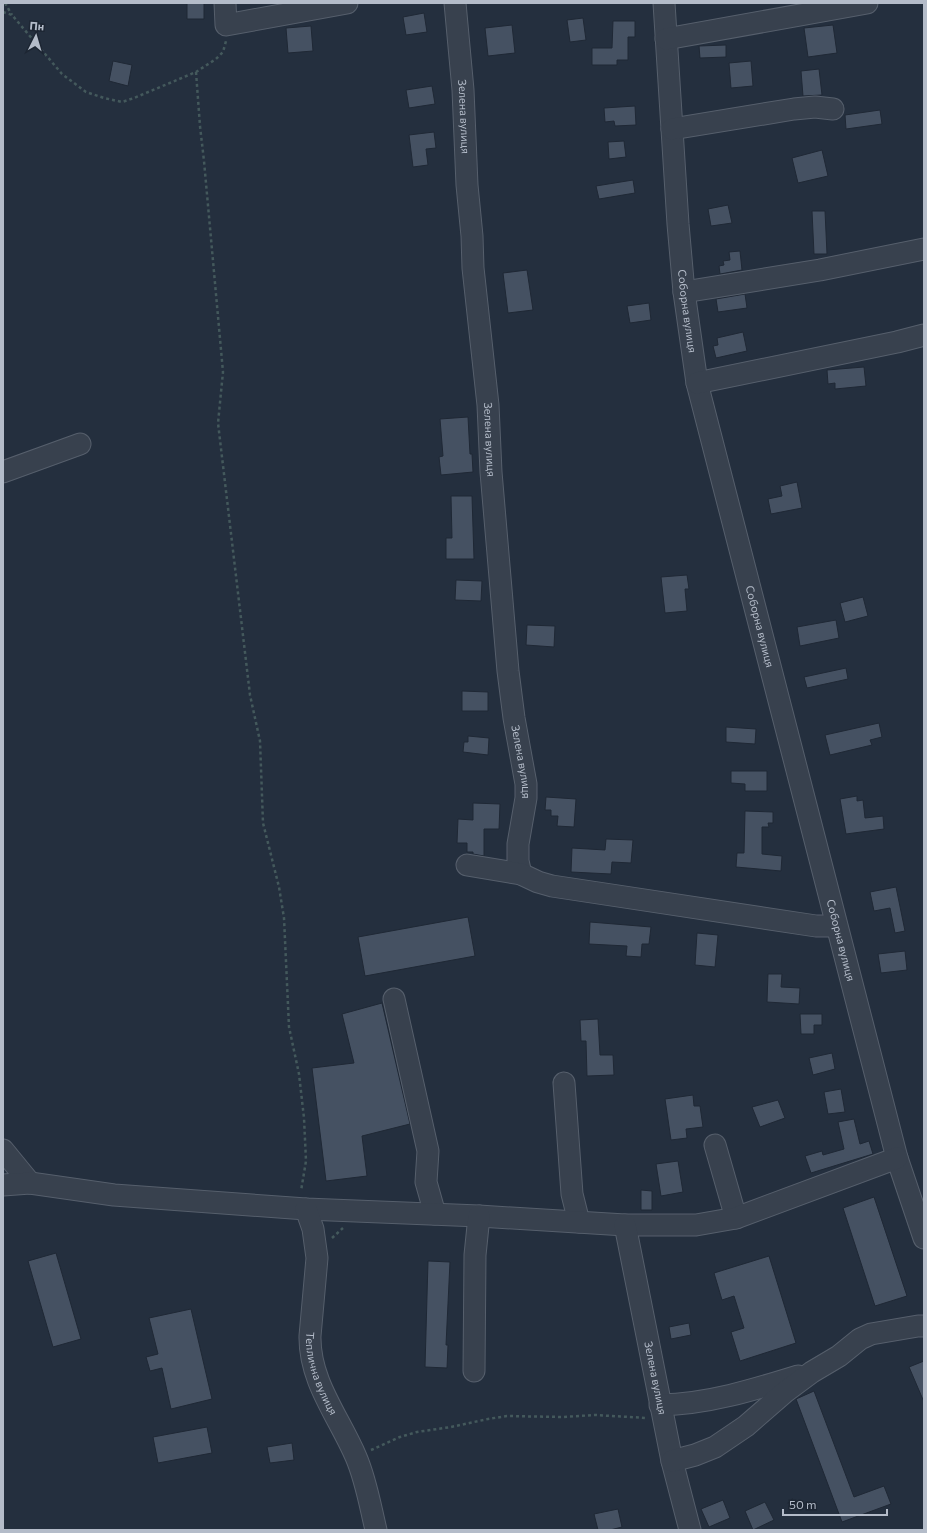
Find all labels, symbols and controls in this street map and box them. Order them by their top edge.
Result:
north arrow [16,16,56,56]
text: Пн [29,18,45,33]
street label: Зелена вулиця [456,79,473,154]
street label: Соборна вулиця [676,269,700,353]
street label: Зелена вулиця [482,402,498,477]
street label: Соборна вулиця [744,584,777,669]
street label: Зелена вулиця [509,724,533,798]
street label: Соборна вулиця [824,898,858,982]
street label: Теплична вулиця [304,1331,340,1417]
street label: Зелена вулиця [642,1340,670,1416]
scale bar [783,1491,887,1517]
text: 50 m [789,1497,817,1511]

